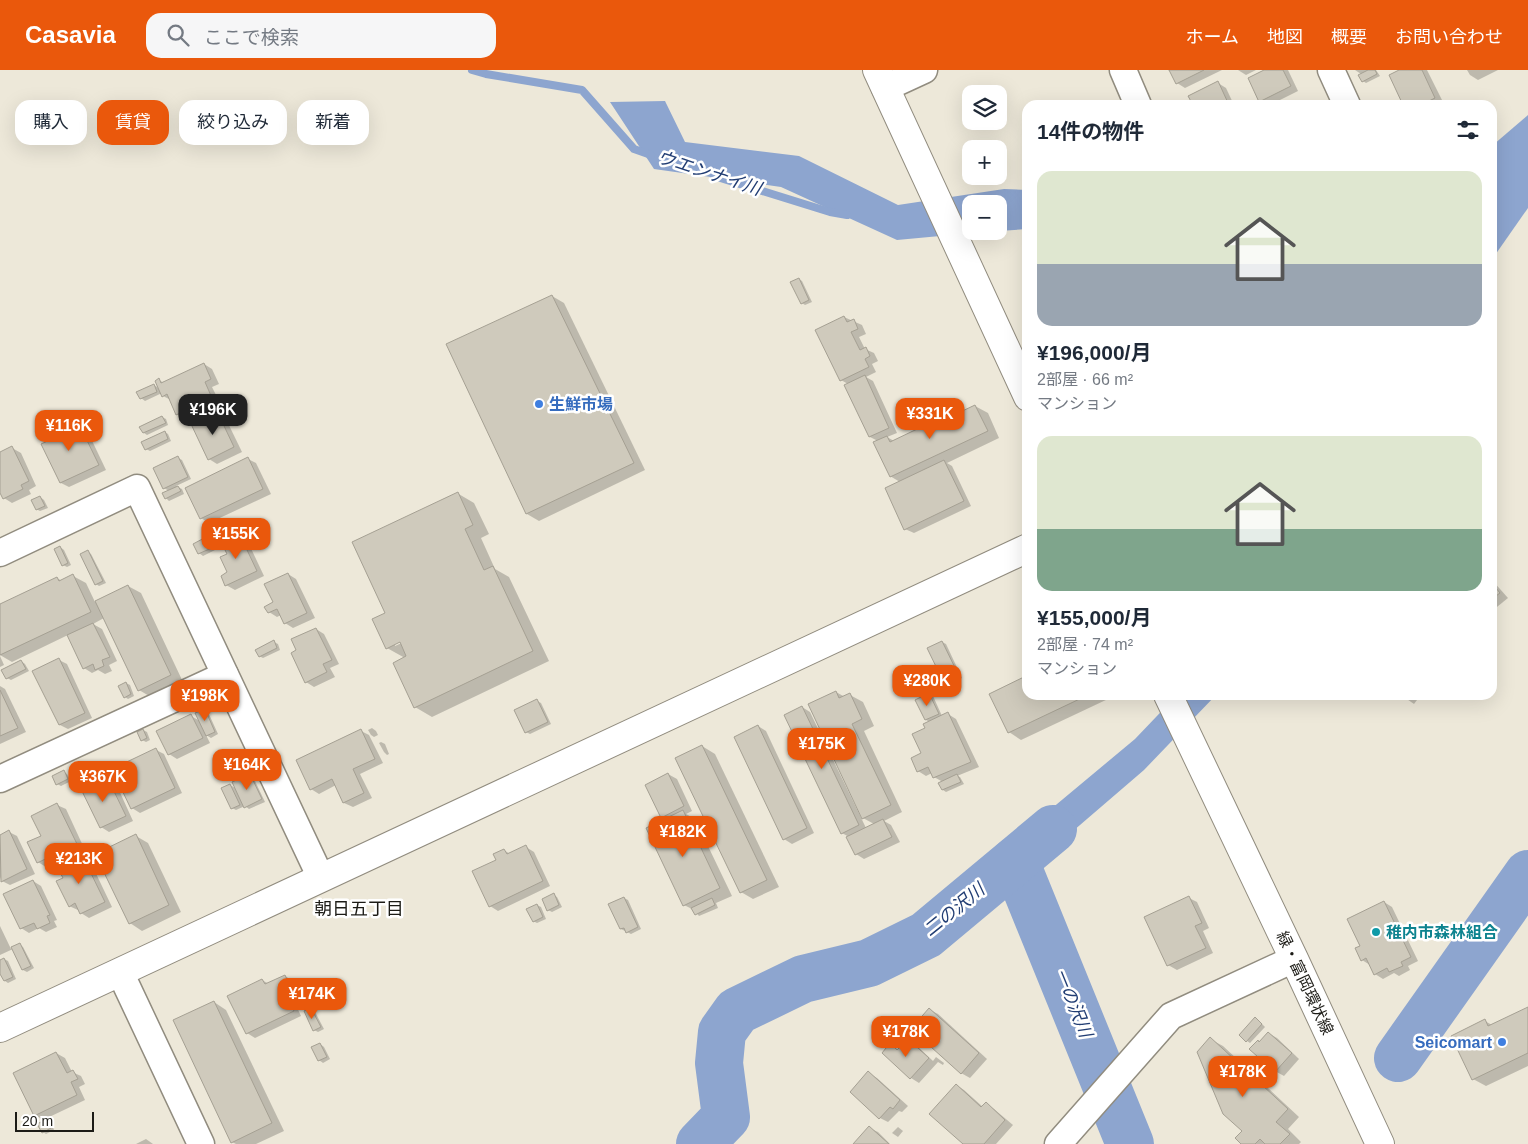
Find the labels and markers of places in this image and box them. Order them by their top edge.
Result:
pin: ¥196K [178,394,248,436]
place label: 生鮮市場 [549,396,613,413]
marker: 生鮮市場 [533,398,545,410]
pin: ¥331K [895,398,965,440]
pin: ¥116K [34,410,104,452]
pin: ¥155K [201,518,271,560]
pin: ¥280K [892,664,962,707]
pin: ¥198K [170,680,240,722]
pin: ¥175K [787,728,857,770]
pin: ¥164K [212,748,282,791]
pin: ¥367K [68,760,138,803]
pin: ¥182K [648,816,718,858]
pin: ¥213K [44,842,114,885]
place label: 稚内市森林組合 [1386,924,1498,941]
marker: 稚内市森林組合 [1370,926,1382,938]
pin: ¥174K [277,978,347,1020]
pin: ¥178K [871,1016,941,1058]
place label: Seicomart [1415,1034,1493,1051]
marker: Seicomart [1496,1036,1508,1048]
pin: ¥178K [1208,1056,1278,1098]

